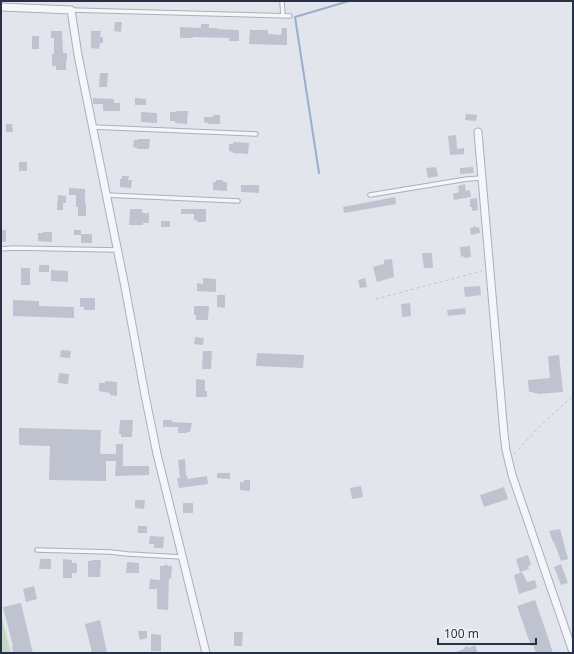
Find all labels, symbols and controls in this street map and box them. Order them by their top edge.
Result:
scale bar [438,620,536,646]
text: 100 m [444,625,479,642]

